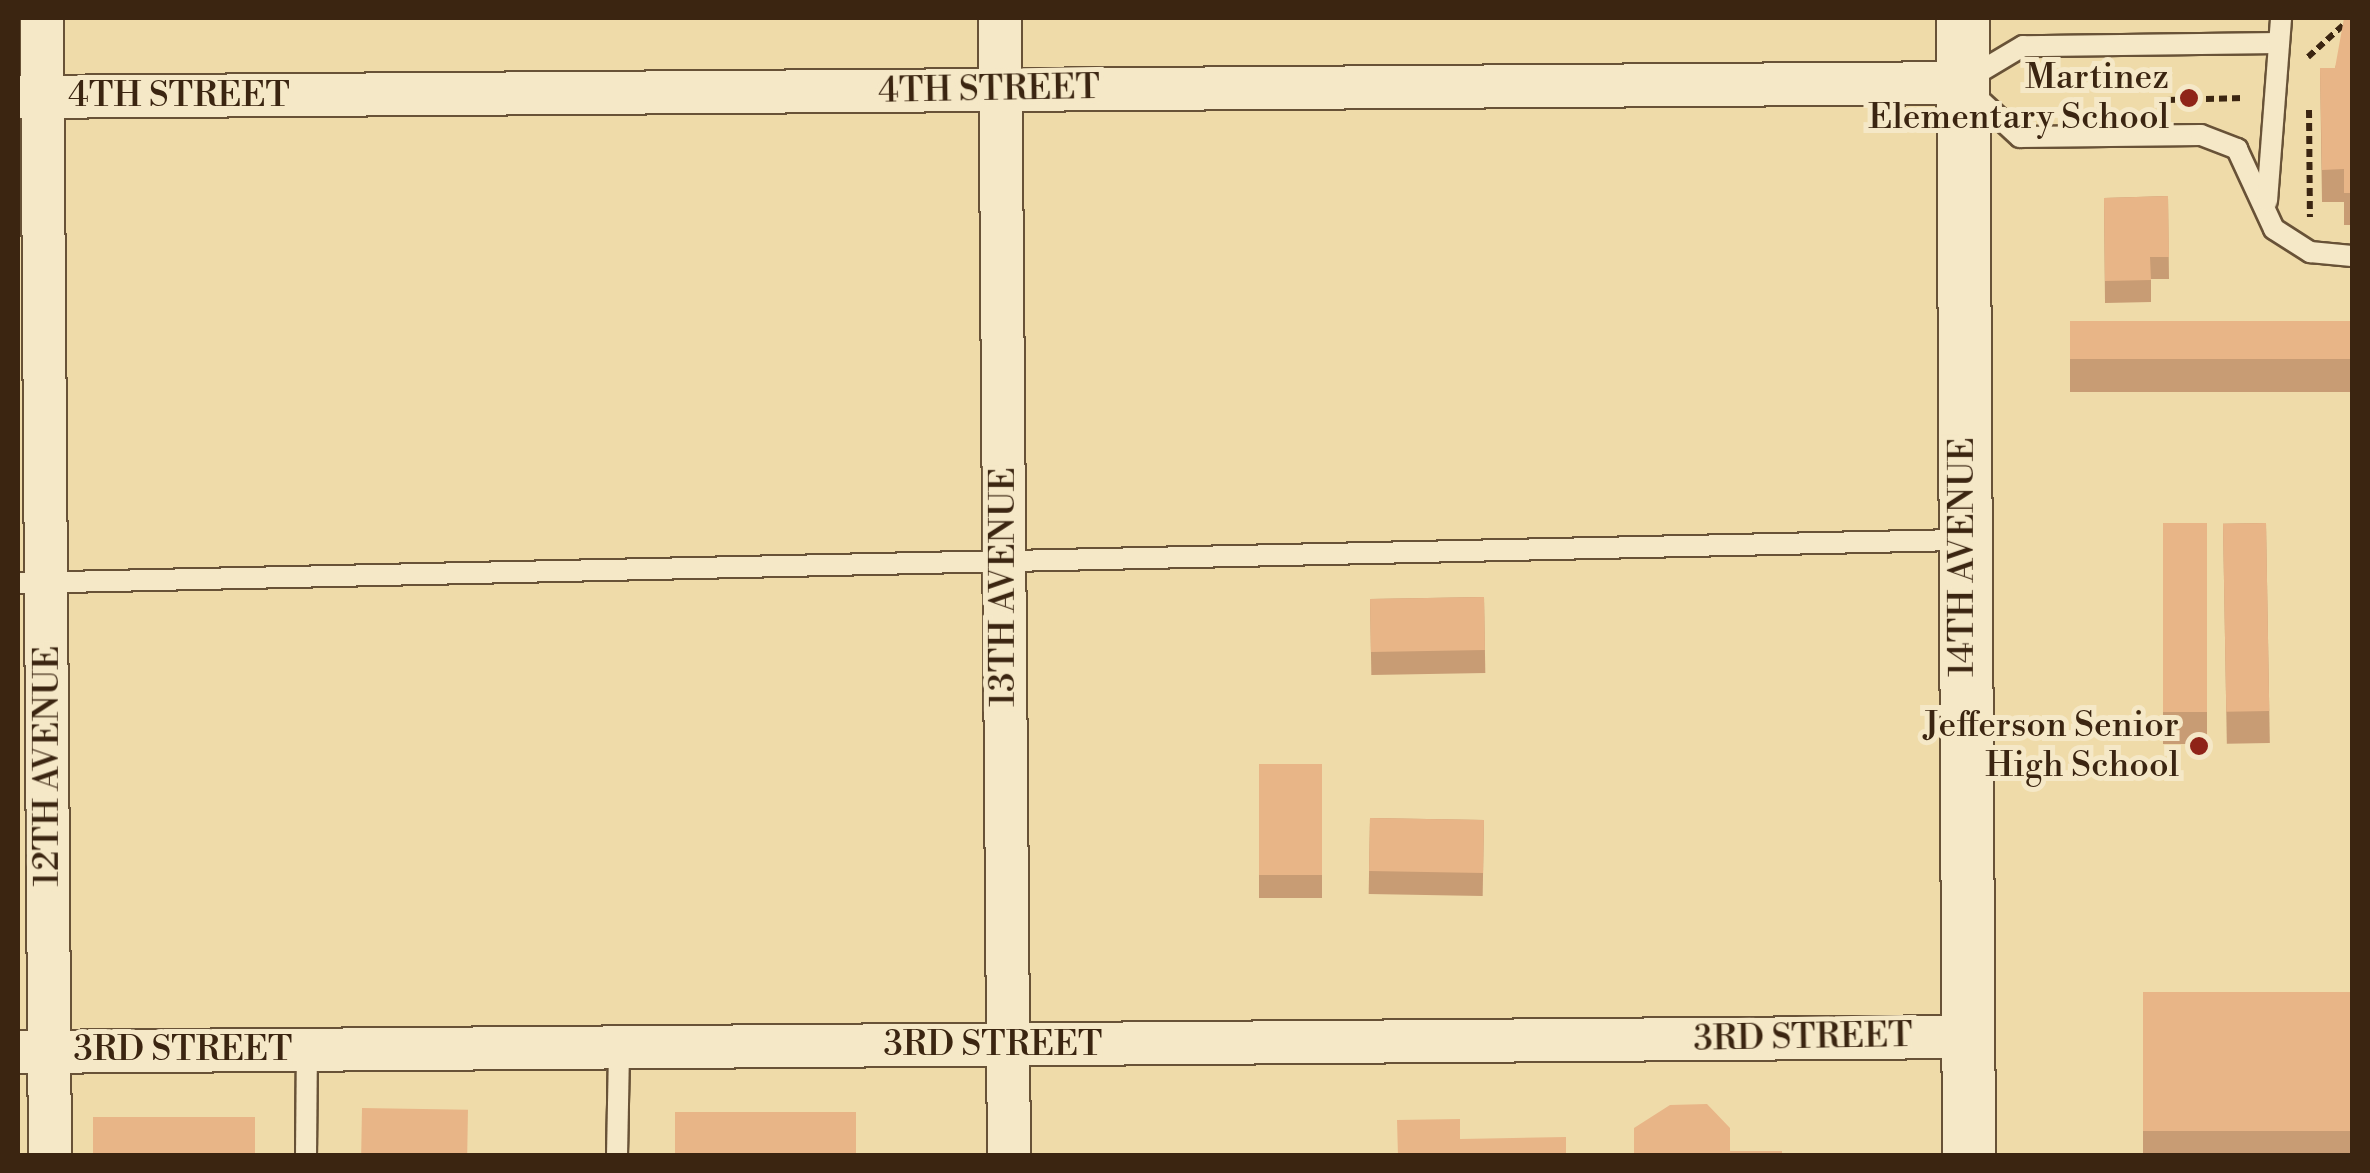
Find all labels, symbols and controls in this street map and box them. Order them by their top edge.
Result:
place label: Martinez Elementary School [1868,57,2169,139]
street label: 4TH STREET [878,67,1100,113]
street label: 4TH STREET [68,75,290,117]
marker: Martinez Elementary School [2178,87,2200,109]
street label: 14TH AVENUE [1942,437,1984,677]
street label: 13TH AVENUE [983,467,1025,707]
street label: 12TH AVENUE [27,646,69,886]
place label: Jefferson Senior High School [1924,705,2179,787]
marker: Jefferson Senior High School [2188,735,2210,757]
street label: 3RD STREET [1693,1015,1913,1061]
street label: 3RD STREET [883,1024,1103,1066]
street label: 3RD STREET [73,1029,293,1071]

